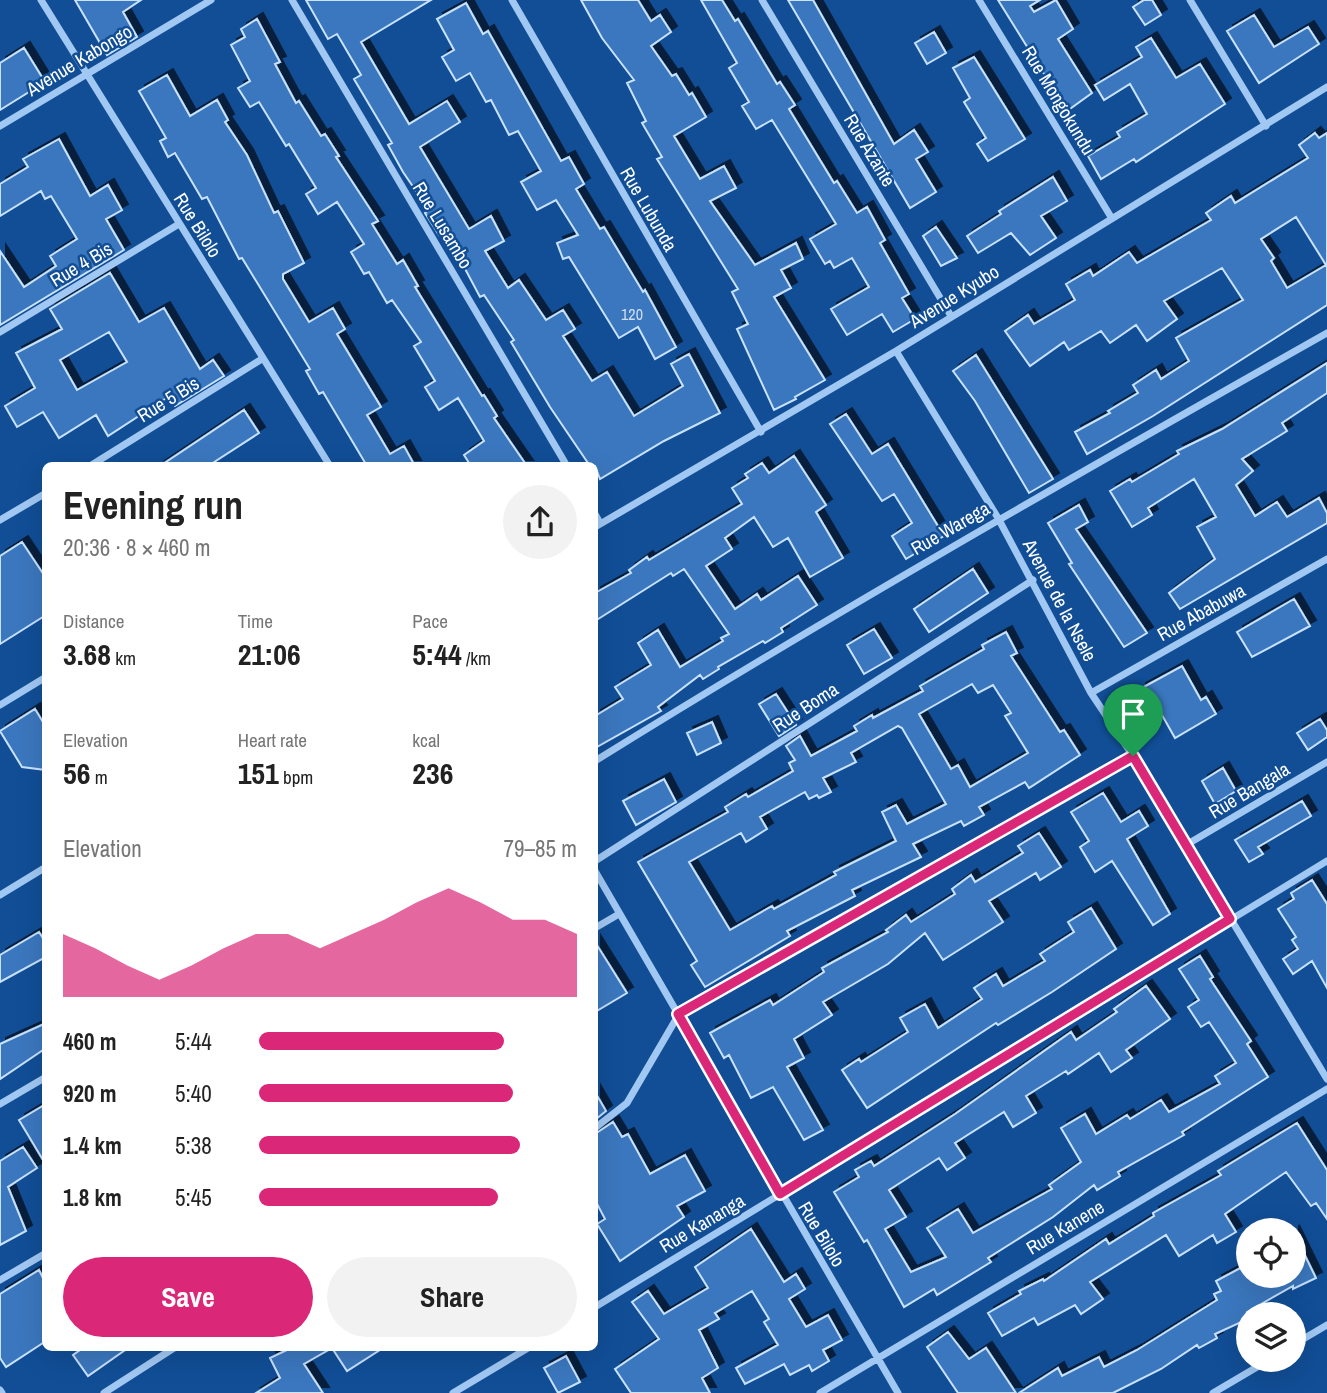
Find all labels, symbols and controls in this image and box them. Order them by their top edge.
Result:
street label: Avenue Kabongo [20,18,137,102]
street label: Rue Mongokundu [1016,41,1102,159]
street label: Rue Azante [838,109,902,191]
street label: Rue Lubunda [614,162,684,256]
street label: Rue Lusambo [407,177,479,273]
street label: Rue Bilolo [168,188,228,262]
street label: Rue 4 Bis [45,235,117,293]
street label: Avenue Kyubo [903,258,1004,334]
house number: 120 [621,303,643,325]
street label: Rue 5 Bis [132,370,204,428]
text: Evening run [63,480,243,531]
button: share [503,485,577,559]
street label: Rue Warega [906,495,994,561]
text: 20:36 · 8 × 460 m [63,532,210,563]
street label: Avenue de la Nsele [1016,533,1103,666]
street label: Rue Ababuwa [1152,577,1250,647]
text: Distance [63,608,124,634]
text: Time [238,608,273,634]
text: Pace [412,608,448,634]
text: 3.68 [63,634,111,674]
text: 21:06 [238,634,301,674]
text: 5:44 [412,634,462,674]
text: km [111,645,136,671]
text: /km [462,645,491,671]
street label: Rue Boma [767,676,843,738]
pin [1103,684,1163,756]
icon: arrive [1114,695,1152,733]
text: Elevation [63,727,128,753]
text: Heart rate [238,727,307,753]
text: kcal [412,727,440,753]
text: 56 [63,753,90,793]
text: 151 [238,753,279,793]
text: 236 [412,753,453,793]
street label: Rue Bangala [1204,755,1295,824]
text: m [90,764,108,790]
text: bpm [279,764,313,790]
text: Elevation [63,833,142,864]
text: 79–85 m [504,833,577,864]
text: 460 m [63,1026,116,1057]
text: 5:44 [175,1026,212,1057]
text: 920 m [63,1078,116,1109]
text: 5:40 [175,1078,212,1109]
text: 1.4 km [63,1130,122,1161]
text: 5:38 [175,1130,212,1161]
text: 1.8 km [63,1182,122,1213]
text: 5:45 [175,1182,212,1213]
street label: Rue Kananga [654,1187,750,1259]
street label: Rue Kanene [1021,1194,1109,1260]
street label: Rue Bilolo [792,1196,852,1272]
map controls [1236,1218,1306,1372]
button: locate [1236,1218,1306,1288]
button: Save [63,1257,313,1337]
button: Share [327,1257,577,1337]
button: layers [1236,1302,1306,1372]

